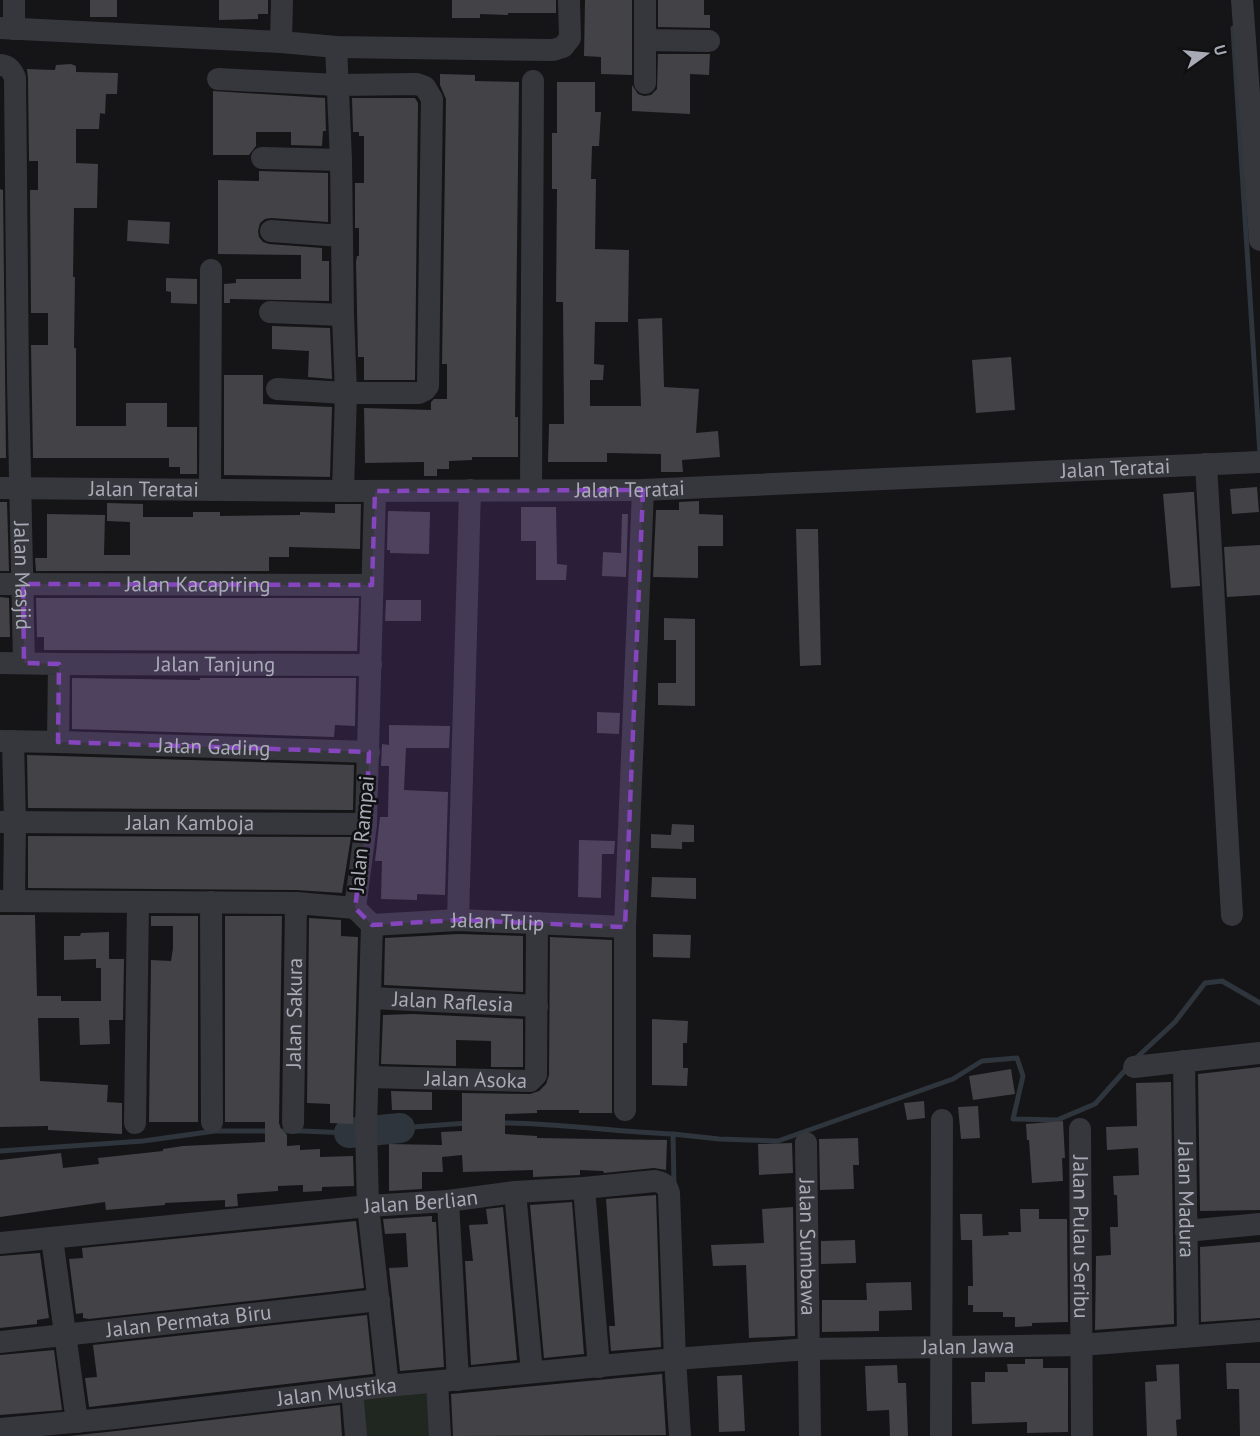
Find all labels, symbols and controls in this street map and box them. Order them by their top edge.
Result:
north arrow [1176,24,1236,84]
text: U [1210,43,1231,58]
street label: Jalan Teratai [1059,452,1171,484]
street label: Jalan Teratai [574,474,686,503]
street label: Jalan Teratai [88,475,199,503]
street label: Jalan Masjid [8,520,37,630]
street label: Jalan Kacapiring [124,570,271,598]
street label: Jalan Tanjung [154,650,275,678]
street label: Jalan Gading [156,731,271,762]
street label: Jalan Rampai [343,774,380,895]
street label: Jalan Kamboja [125,809,254,836]
street label: Jalan Tulip [449,906,545,937]
street label: Jalan Sakura [280,957,308,1070]
street label: Jalan Raflesia [391,985,514,1018]
street label: Jalan Asoka [423,1064,528,1094]
street label: Jalan Madura [1172,1139,1201,1258]
street label: Jalan Pulau Seribu [1067,1154,1095,1319]
street label: Jalan Sumbawa [793,1177,822,1316]
street label: Jalan Berlian [362,1183,479,1219]
street label: Jalan Permata Biru [104,1298,273,1343]
street label: Jalan Jawa [920,1332,1014,1360]
street label: Jalan Mustika [275,1371,398,1412]

